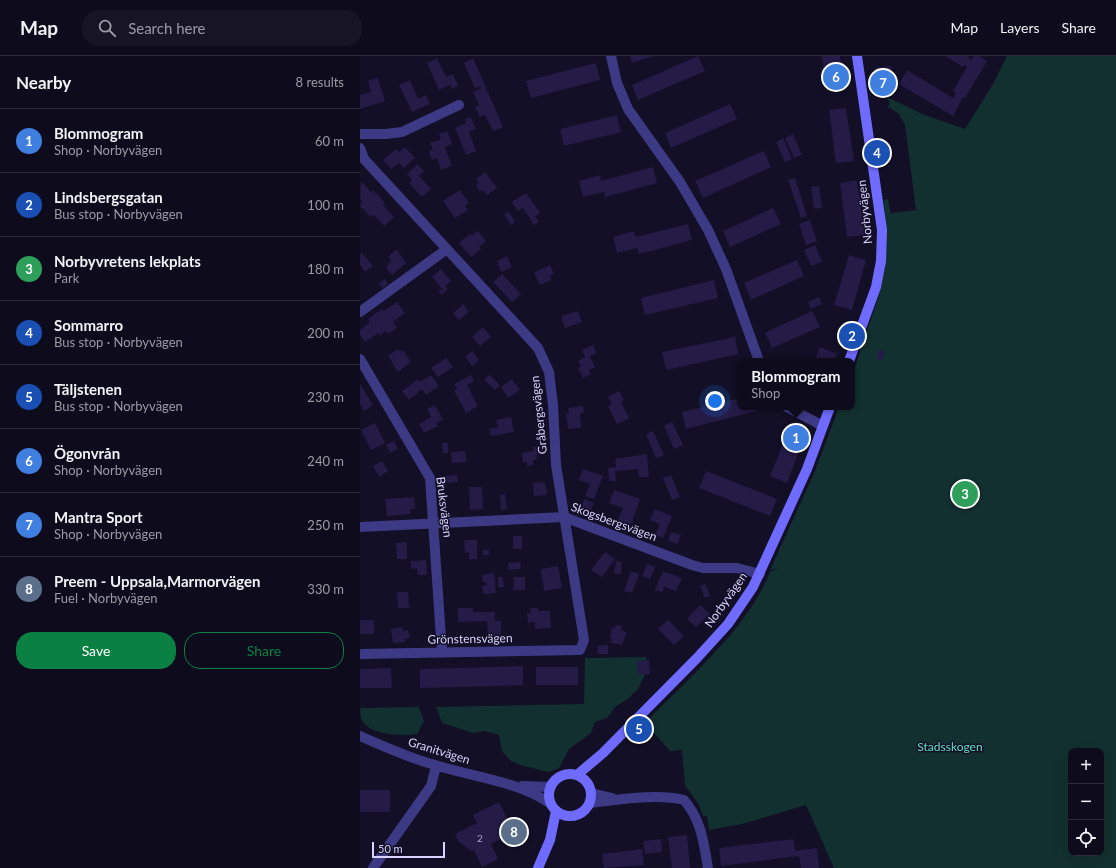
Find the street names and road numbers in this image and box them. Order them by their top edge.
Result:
street label: Norbyvägen [854,179,875,245]
street label: Gråbergsvägen [527,375,550,455]
street label: Bruksvägen [433,476,456,538]
street label: Skogsbergsvägen [569,499,659,544]
street label: Norbyvägen [701,569,750,630]
street label: Grönstensvägen [427,630,513,647]
street label: Granitvägen [406,734,472,767]

